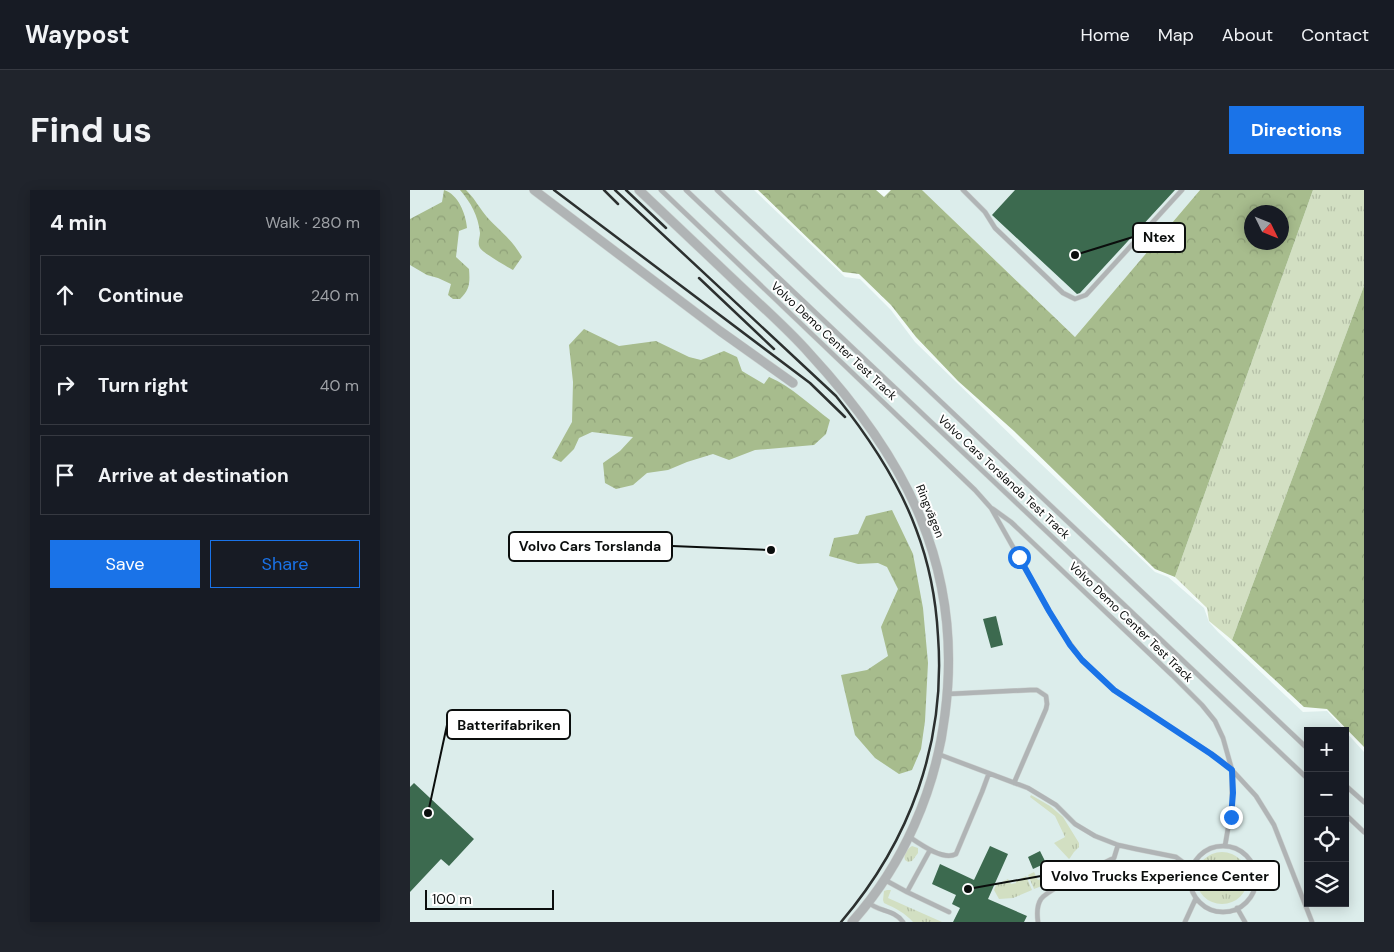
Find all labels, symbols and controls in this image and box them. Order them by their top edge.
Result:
text: Waypost [25,19,129,50]
text: Home [1080,23,1130,47]
text: Map [1158,23,1194,47]
text: About [1222,23,1273,47]
text: Contact [1301,23,1369,47]
button: Directions [1229,106,1364,154]
text: Find us [30,107,152,153]
north arrow [1244,205,1289,250]
text: 4 min [50,209,107,237]
text: Walk · 280 m [265,212,360,233]
callout: Ntex [1133,223,1185,252]
text: Ntex [1143,228,1175,246]
street label: Volvo Demo Center Test Track [768,278,900,404]
icon: ahead [51,281,79,309]
text: Continue [98,283,184,308]
text: 240 m [311,285,359,306]
icon: right [51,371,79,399]
text: Turn right [98,373,188,398]
text: 40 m [320,375,359,396]
street label: Volvo Cars Torslanda Test Track [935,412,1073,542]
icon: arrive [51,461,79,489]
text: Arrive at destination [98,463,289,488]
street label: Ringvägen [912,482,948,540]
callout: Volvo Cars Torslanda [509,532,672,561]
text: Volvo Cars Torslanda [519,537,661,555]
button: Save [50,540,200,588]
button: Share [210,540,360,588]
route start [1008,546,1031,569]
street label: Volvo Demo Center Test Track [1065,558,1197,686]
callout: Batterifabriken [447,710,570,739]
text: Batterifabriken [457,716,561,734]
map controls [1304,727,1349,907]
button: + [1304,727,1349,772]
button: − [1304,772,1349,817]
route end [1220,806,1243,829]
button: locate [1304,817,1349,862]
callout: Volvo Trucks Experience Center [1041,861,1279,890]
button: layers [1304,862,1349,907]
text: Volvo Trucks Experience Center [1051,867,1269,885]
scale bar [425,887,554,910]
text: 100 m [432,890,472,908]

